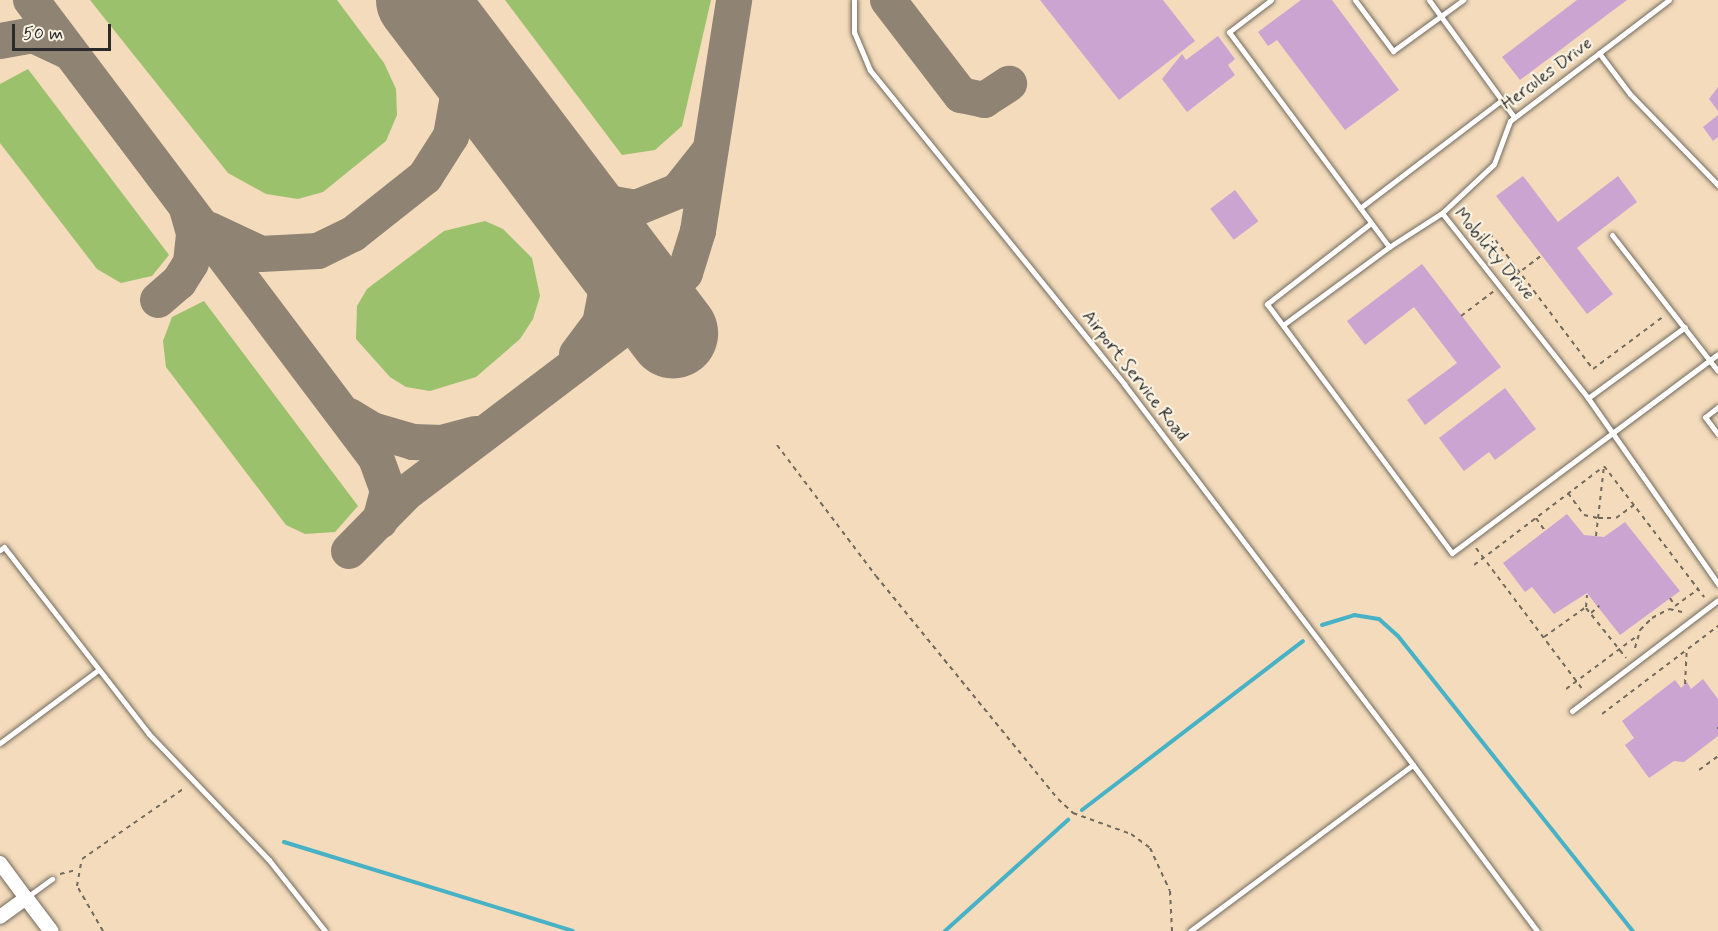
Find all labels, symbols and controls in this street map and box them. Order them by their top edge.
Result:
scale bar [15,12,114,50]
text: 50 m [23,22,63,46]
street label: Hercules Drive [1498,33,1596,115]
street label: Mobility Drive [1450,204,1538,304]
street label: Airport Service Road [1078,307,1192,445]

